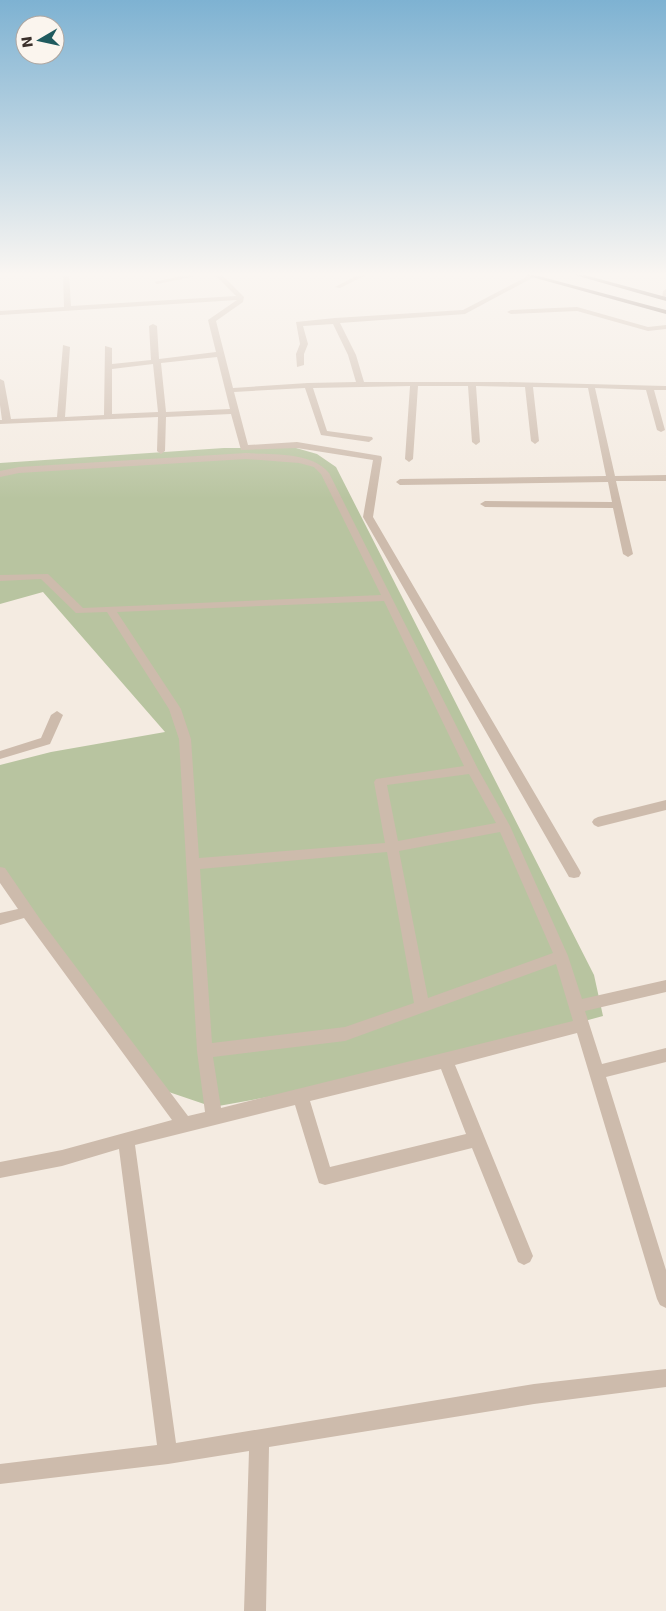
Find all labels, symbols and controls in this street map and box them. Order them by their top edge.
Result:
north arrow [15,15,65,65]
text: N [18,35,36,49]

